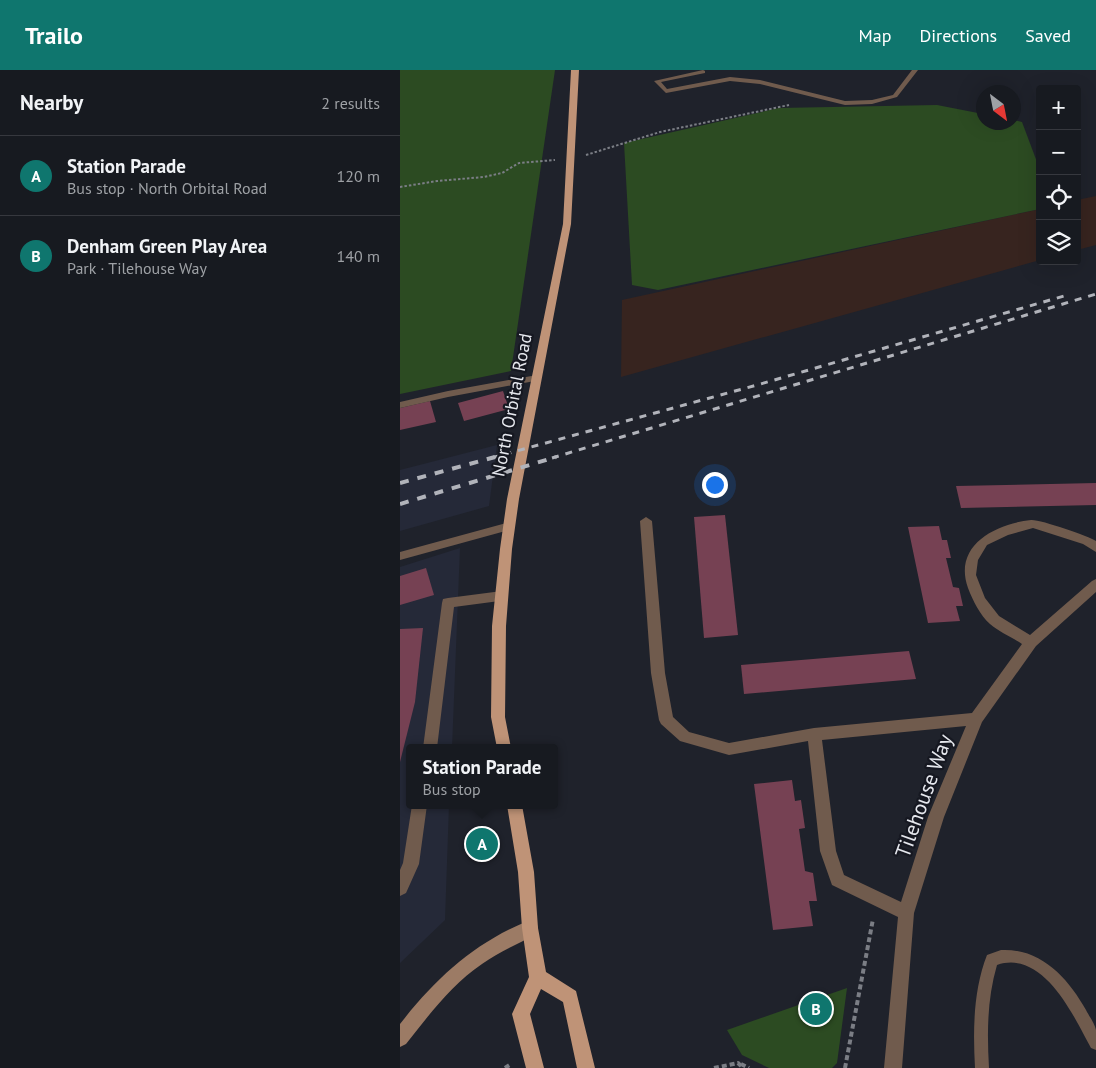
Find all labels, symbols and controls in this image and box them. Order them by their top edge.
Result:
text: Trailo [25,20,83,51]
text: Map [859,24,891,47]
text: Directions [919,24,997,47]
text: Saved [1025,24,1071,47]
north arrow [976,85,1021,130]
map controls [1036,85,1081,265]
button: + [1036,85,1081,130]
text: Nearby [20,89,83,116]
text: 2 results [321,93,380,113]
button: − [1036,130,1081,175]
text: Station Parade [67,154,186,178]
text: A [31,166,41,186]
text: 120 m [337,166,380,186]
button: locate [1036,175,1081,220]
text: Bus stop · North Orbital Road [67,178,267,198]
button: layers [1036,220,1081,265]
text: Denham Green Play Area [67,234,267,258]
text: B [31,246,41,266]
text: 140 m [337,246,380,266]
text: Park · Tilehouse Way [67,258,207,278]
street label: North Orbital Road [486,331,537,478]
your location [702,472,728,498]
street label: Tilehouse Way [889,730,958,861]
popup [406,744,558,809]
text: Station Parade [423,755,541,779]
text: Bus stop [423,779,481,799]
pin: A [466,825,498,863]
pin: B [800,990,832,1028]

